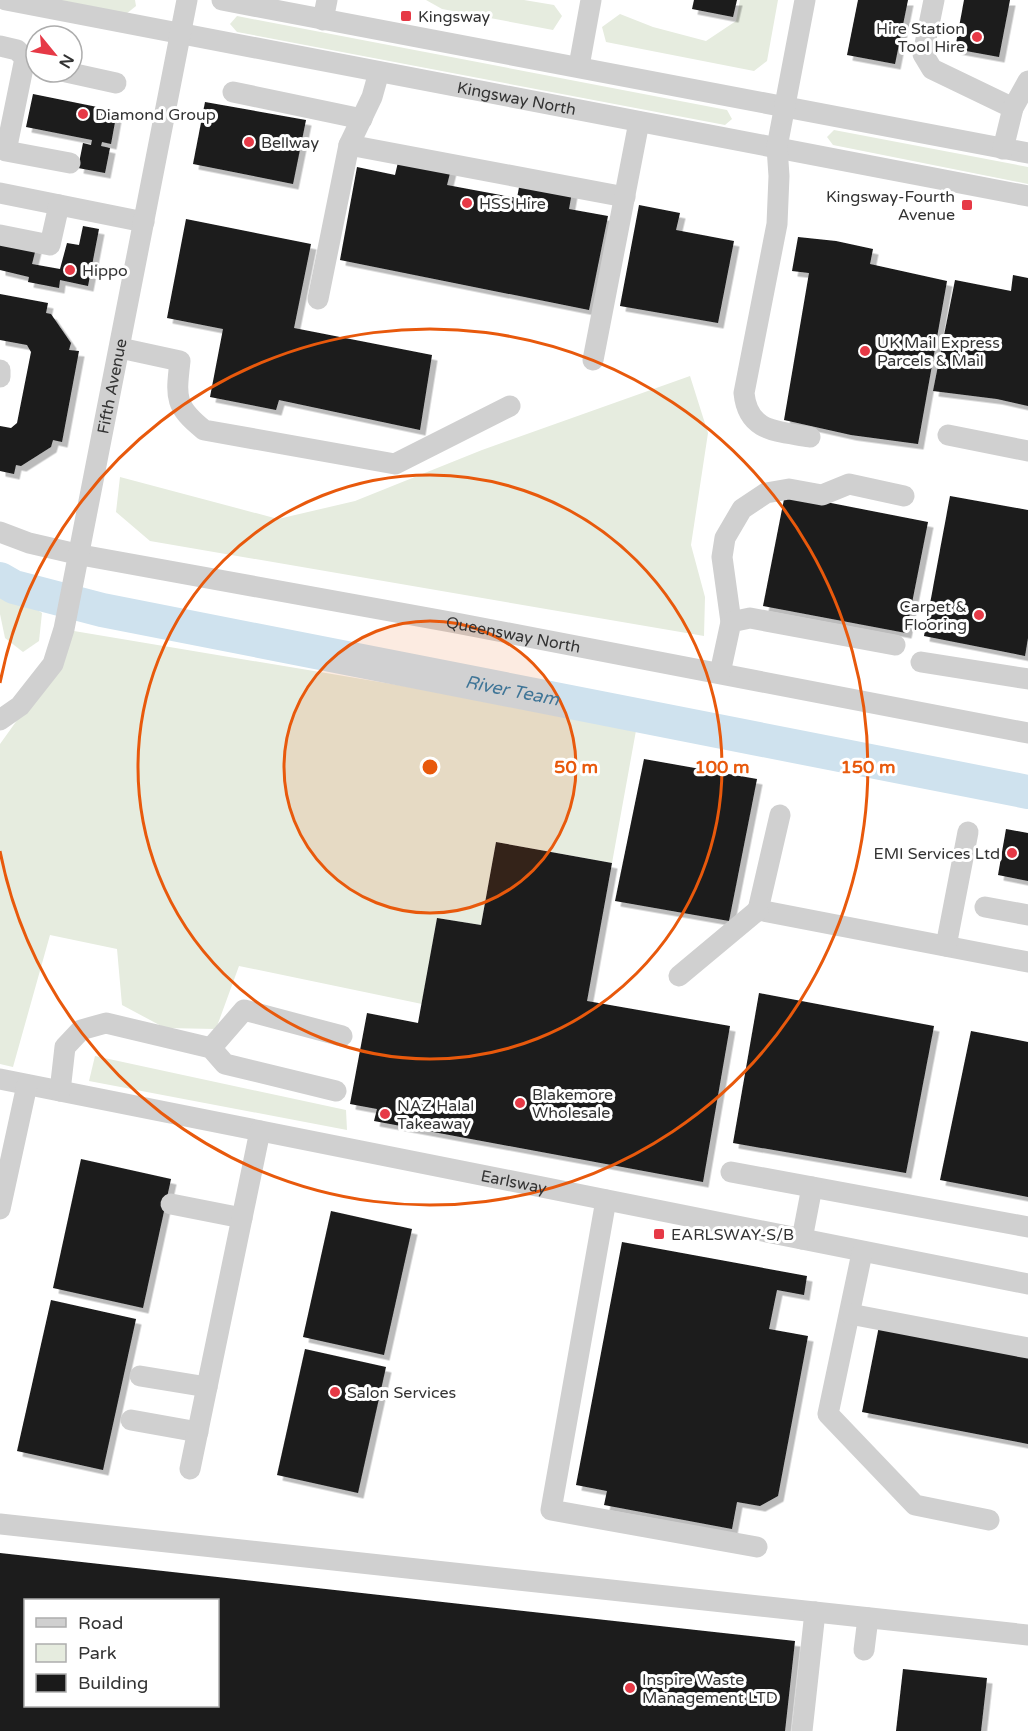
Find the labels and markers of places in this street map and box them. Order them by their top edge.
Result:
place label: Kingsway [418,7,491,27]
marker: Kingsway [399,9,413,23]
place label: Hire Station Tool Hire [876,19,965,57]
marker: Hire Station Tool Hire [970,30,984,44]
place label: Diamond Group [95,105,216,125]
marker: Diamond Group [76,107,90,121]
place label: Bellway [261,133,319,153]
marker: Bellway [242,135,256,149]
place label: Kingsway-Fourth Avenue [826,187,955,225]
place label: HSS Hire [479,194,546,214]
marker: HSS Hire [460,196,474,210]
marker: Kingsway-Fourth Avenue [960,198,974,212]
place label: Hippo [82,261,128,281]
marker: Hippo [63,263,77,277]
place label: UK Mail Express Parcels & Mail [877,333,1000,371]
marker: UK Mail Express Parcels & Mail [858,344,872,358]
place label: Carpet & Flooring [900,597,967,635]
marker: Carpet & Flooring [972,608,986,622]
centre of rings [420,757,440,777]
place label: EMI Services Ltd [873,844,1000,864]
marker: EMI Services Ltd [1005,846,1019,860]
place label: Blakemore Wholesale [532,1085,613,1123]
place label: NAZ Halal Takeaway [397,1096,474,1134]
marker: Blakemore Wholesale [513,1096,527,1110]
marker: NAZ Halal Takeaway [378,1107,392,1121]
place label: EARLSWAY-S/B [671,1225,794,1245]
marker: EARLSWAY-S/B [652,1227,666,1241]
place label: Salon Services [347,1383,456,1403]
marker: Salon Services [328,1385,342,1399]
place label: Inspire Waste Management LTD [642,1670,778,1708]
marker: Inspire Waste Management LTD [623,1681,637,1695]

